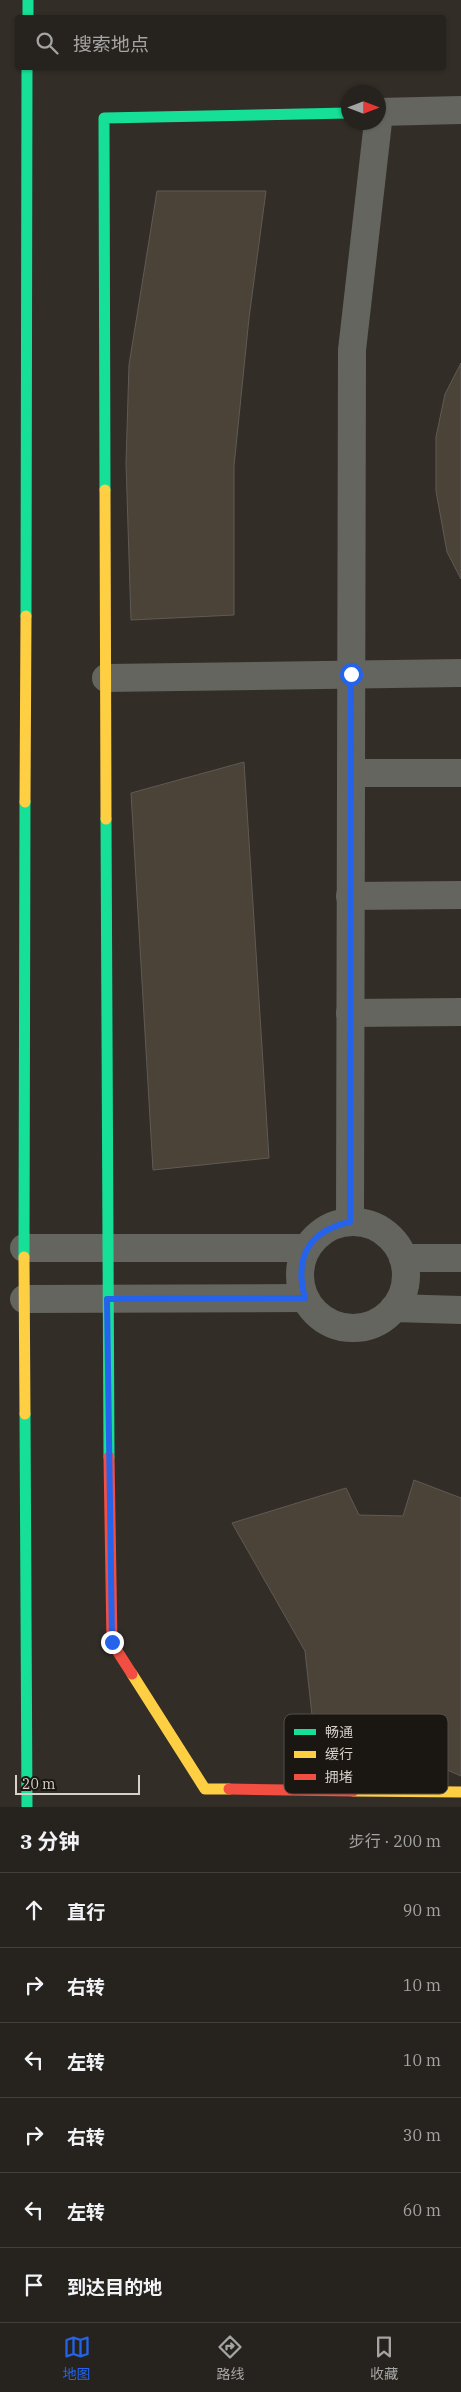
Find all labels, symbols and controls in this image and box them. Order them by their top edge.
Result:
search box [15,15,446,70]
icon: search [33,29,61,57]
text: 搜索地点 [73,32,149,56]
north arrow [341,85,386,130]
route start [340,663,363,686]
route end [101,1631,124,1654]
legend [284,1714,448,1794]
text: 畅通 [325,1723,353,1741]
text: 缓行 [325,1745,353,1763]
text: 拥堵 [325,1768,353,1786]
scale bar [15,1772,140,1795]
text: 20 m [22,1775,55,1793]
text: 3 分钟 [20,1827,79,1855]
text: 步行 · 200 m [349,1831,441,1851]
icon: ahead [20,1896,48,1924]
text: 直行 [67,1900,105,1924]
text: 90 m [403,1900,441,1920]
icon: right [20,1971,48,1999]
text: 右转 [67,1975,105,1999]
text: 10 m [403,1975,441,1995]
icon: left [20,2046,48,2074]
text: 左转 [67,2050,105,2074]
text: 10 m [403,2050,441,2070]
icon: right [20,2121,48,2149]
text: 右转 [67,2125,105,2149]
text: 30 m [403,2125,441,2145]
icon: left [20,2196,48,2224]
text: 左转 [67,2200,105,2224]
text: 60 m [403,2200,441,2220]
icon: arrive [20,2271,48,2299]
text: 到达目的地 [67,2275,162,2299]
tab: 地图 [63,2333,91,2383]
tab: 路线 [216,2333,244,2383]
tab: 收藏 [370,2333,398,2383]

